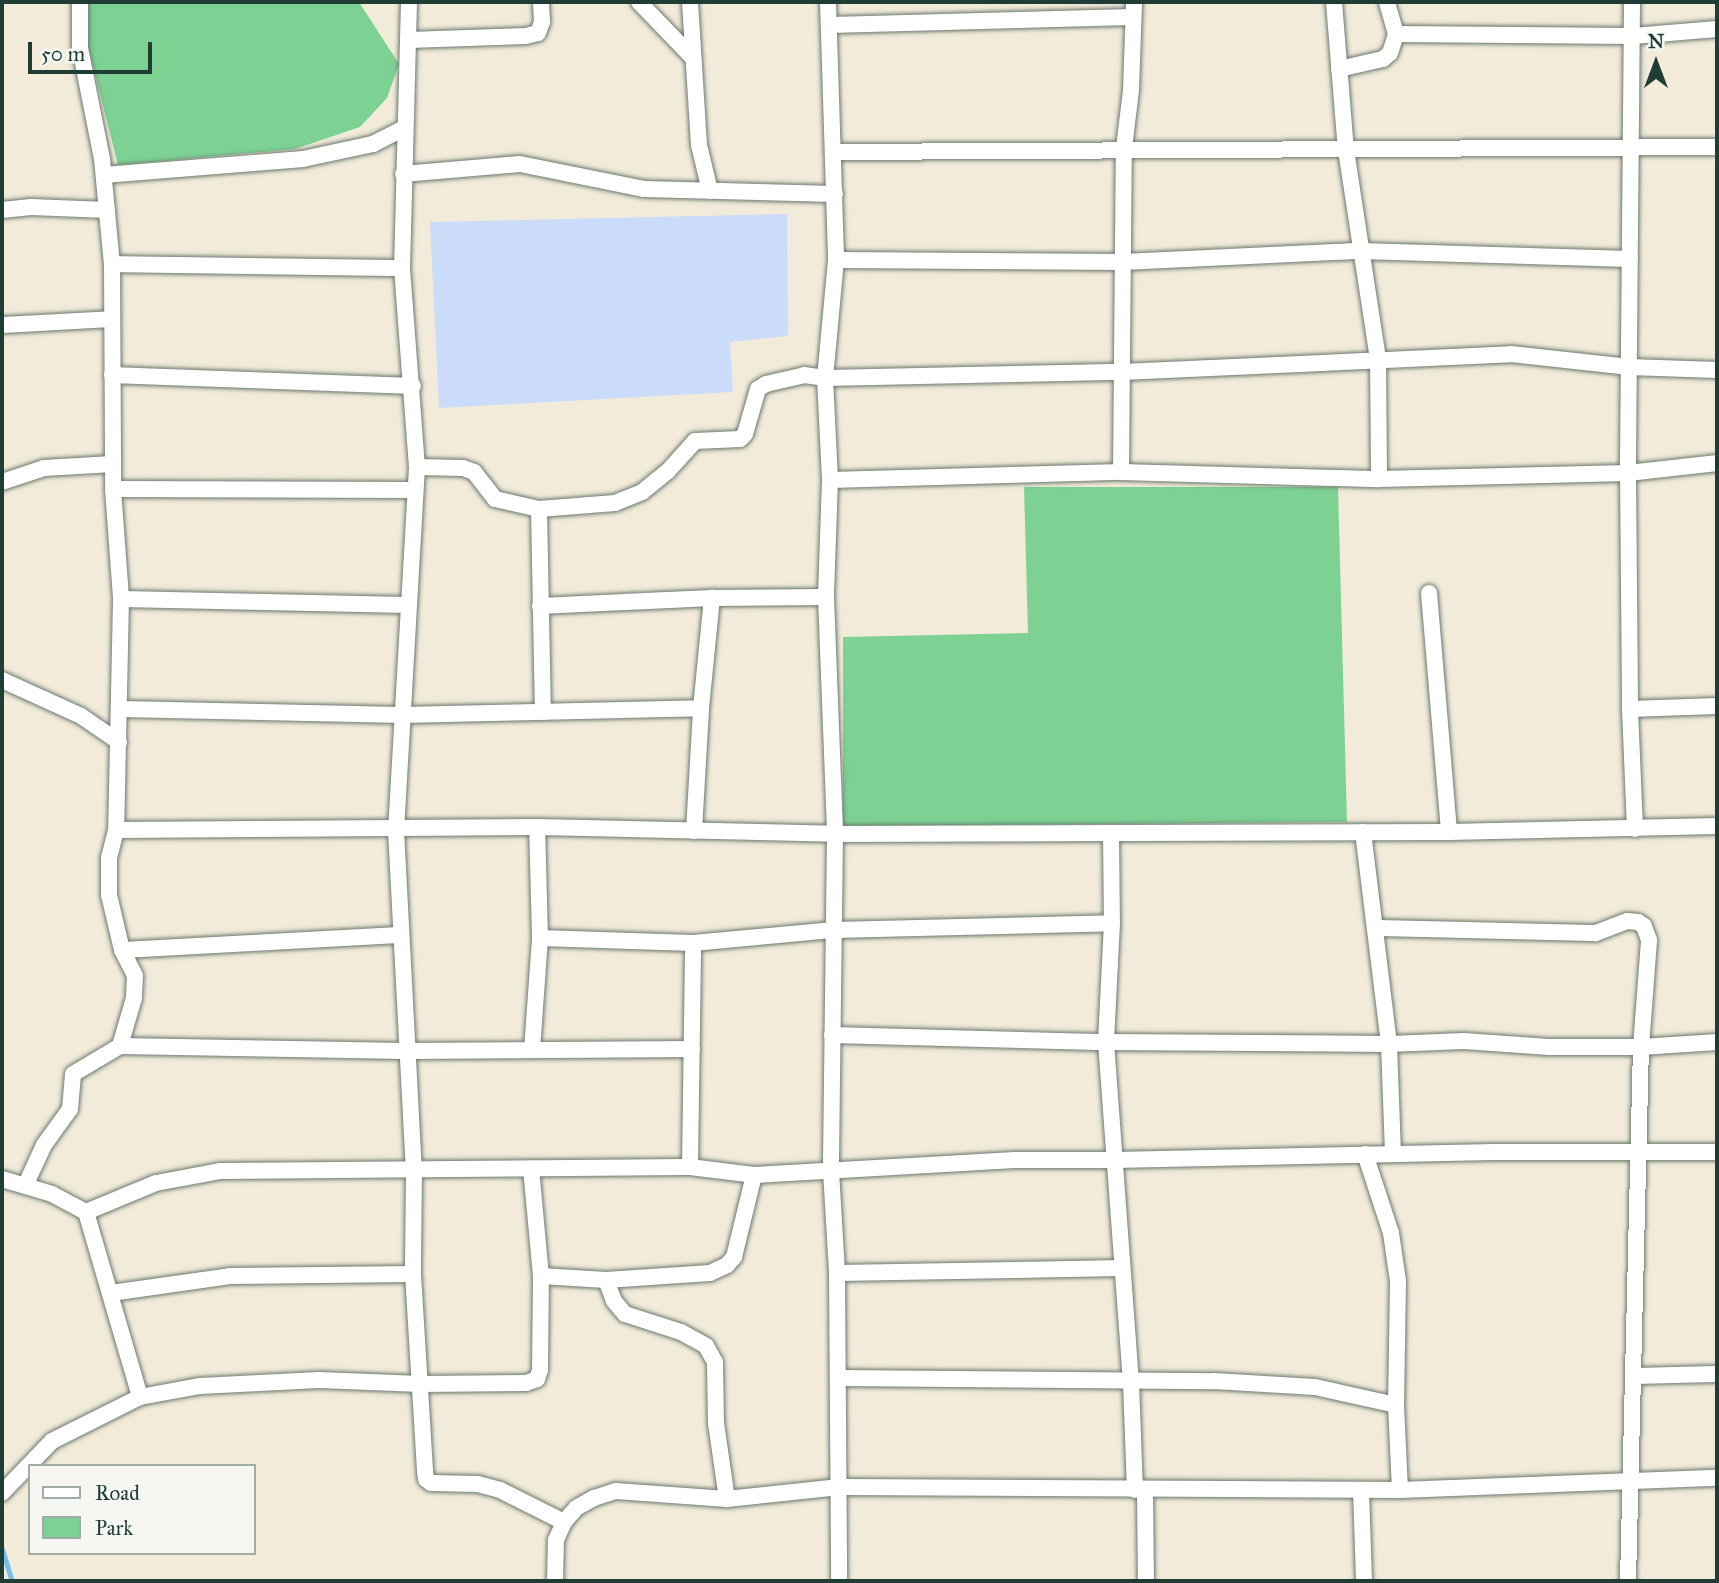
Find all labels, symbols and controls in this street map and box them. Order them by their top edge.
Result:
scale bar [32,28,156,72]
north arrow [1621,28,1691,98]
text: N [1648,30,1664,53]
text: 50 m [41,41,85,67]
legend [28,1464,256,1555]
text: Road [95,1480,140,1506]
text: Park [95,1515,133,1541]

